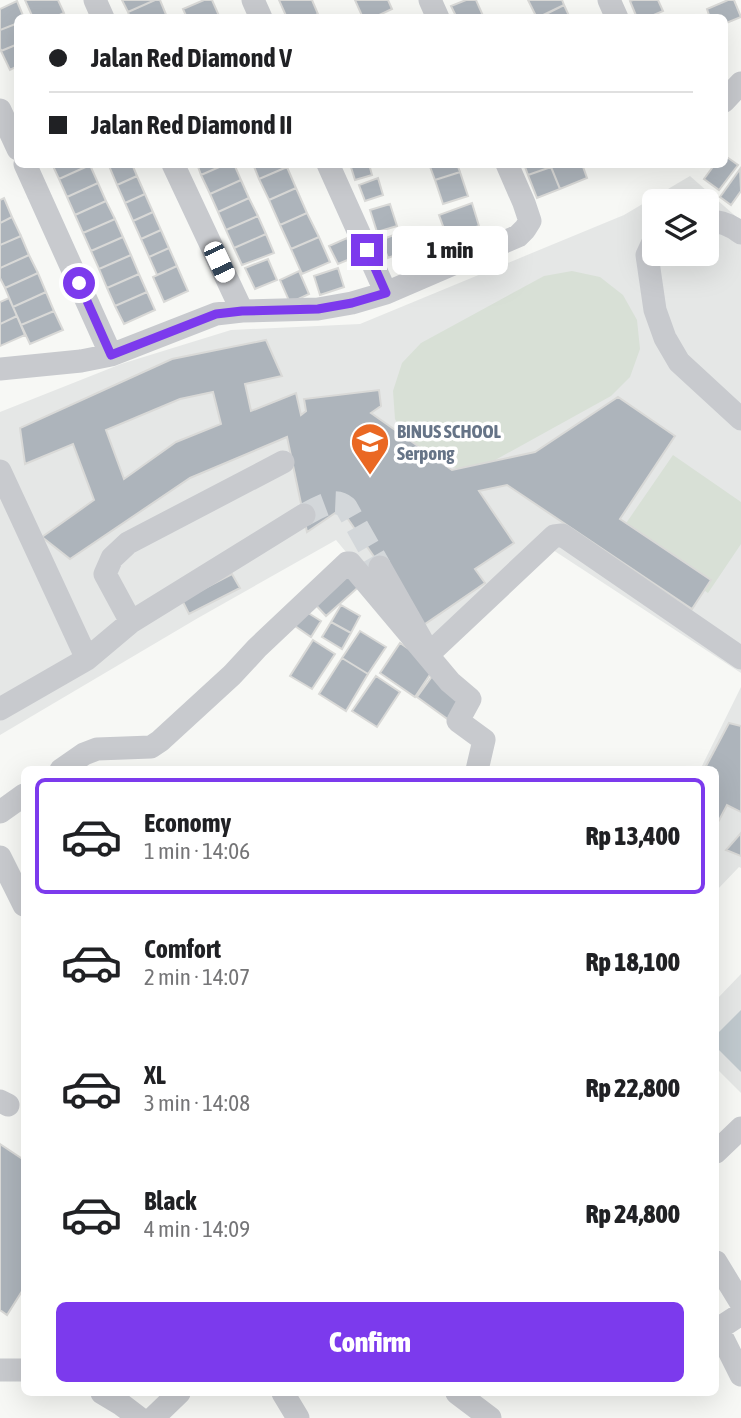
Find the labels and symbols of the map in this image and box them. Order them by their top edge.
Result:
callout: 1 min [392,226,507,274]
route end [351,234,383,266]
car [201,239,238,285]
route start [63,267,95,299]
place label: BINUS SCHOOL Serpong [397,420,502,464]
school or university icon: BINUS SCHOOL Serpong [349,421,391,476]

